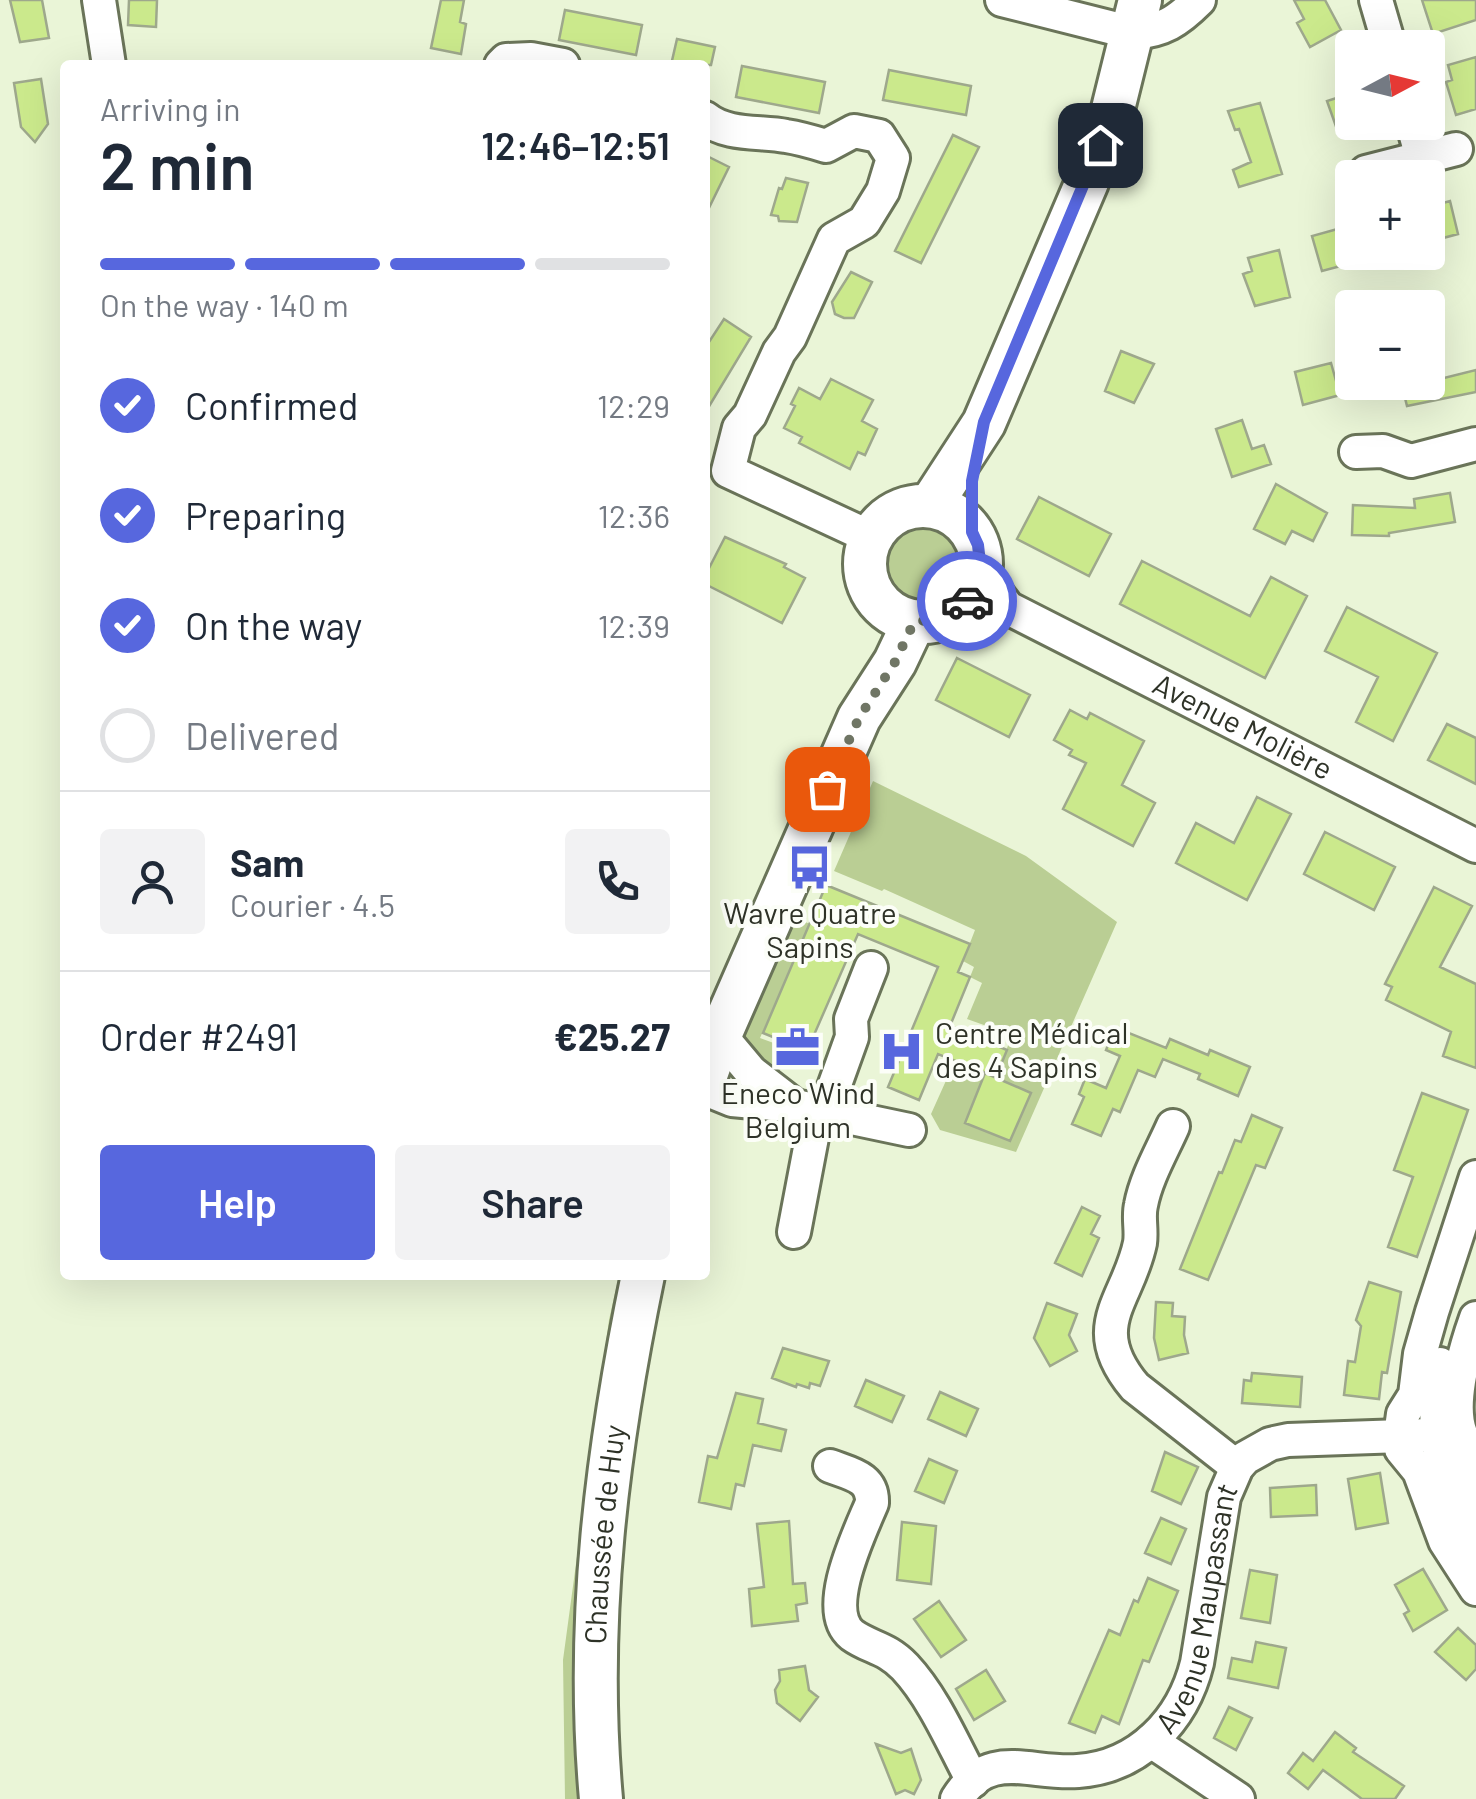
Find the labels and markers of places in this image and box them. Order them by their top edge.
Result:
pin [1058,103,1143,188]
pin [785,747,870,832]
bus stop icon: Wavre Quatre Sapins [786,843,834,891]
place label: Wavre Quatre Sapins [723,894,897,964]
place label: Centre Médical des 4 Sapins [935,1014,1128,1084]
office icon: Eneco Wind Belgium [774,1023,822,1071]
hospital icon: Centre Médical des 4 Sapins [878,1027,926,1075]
place label: Eneco Wind Belgium [721,1074,875,1144]

